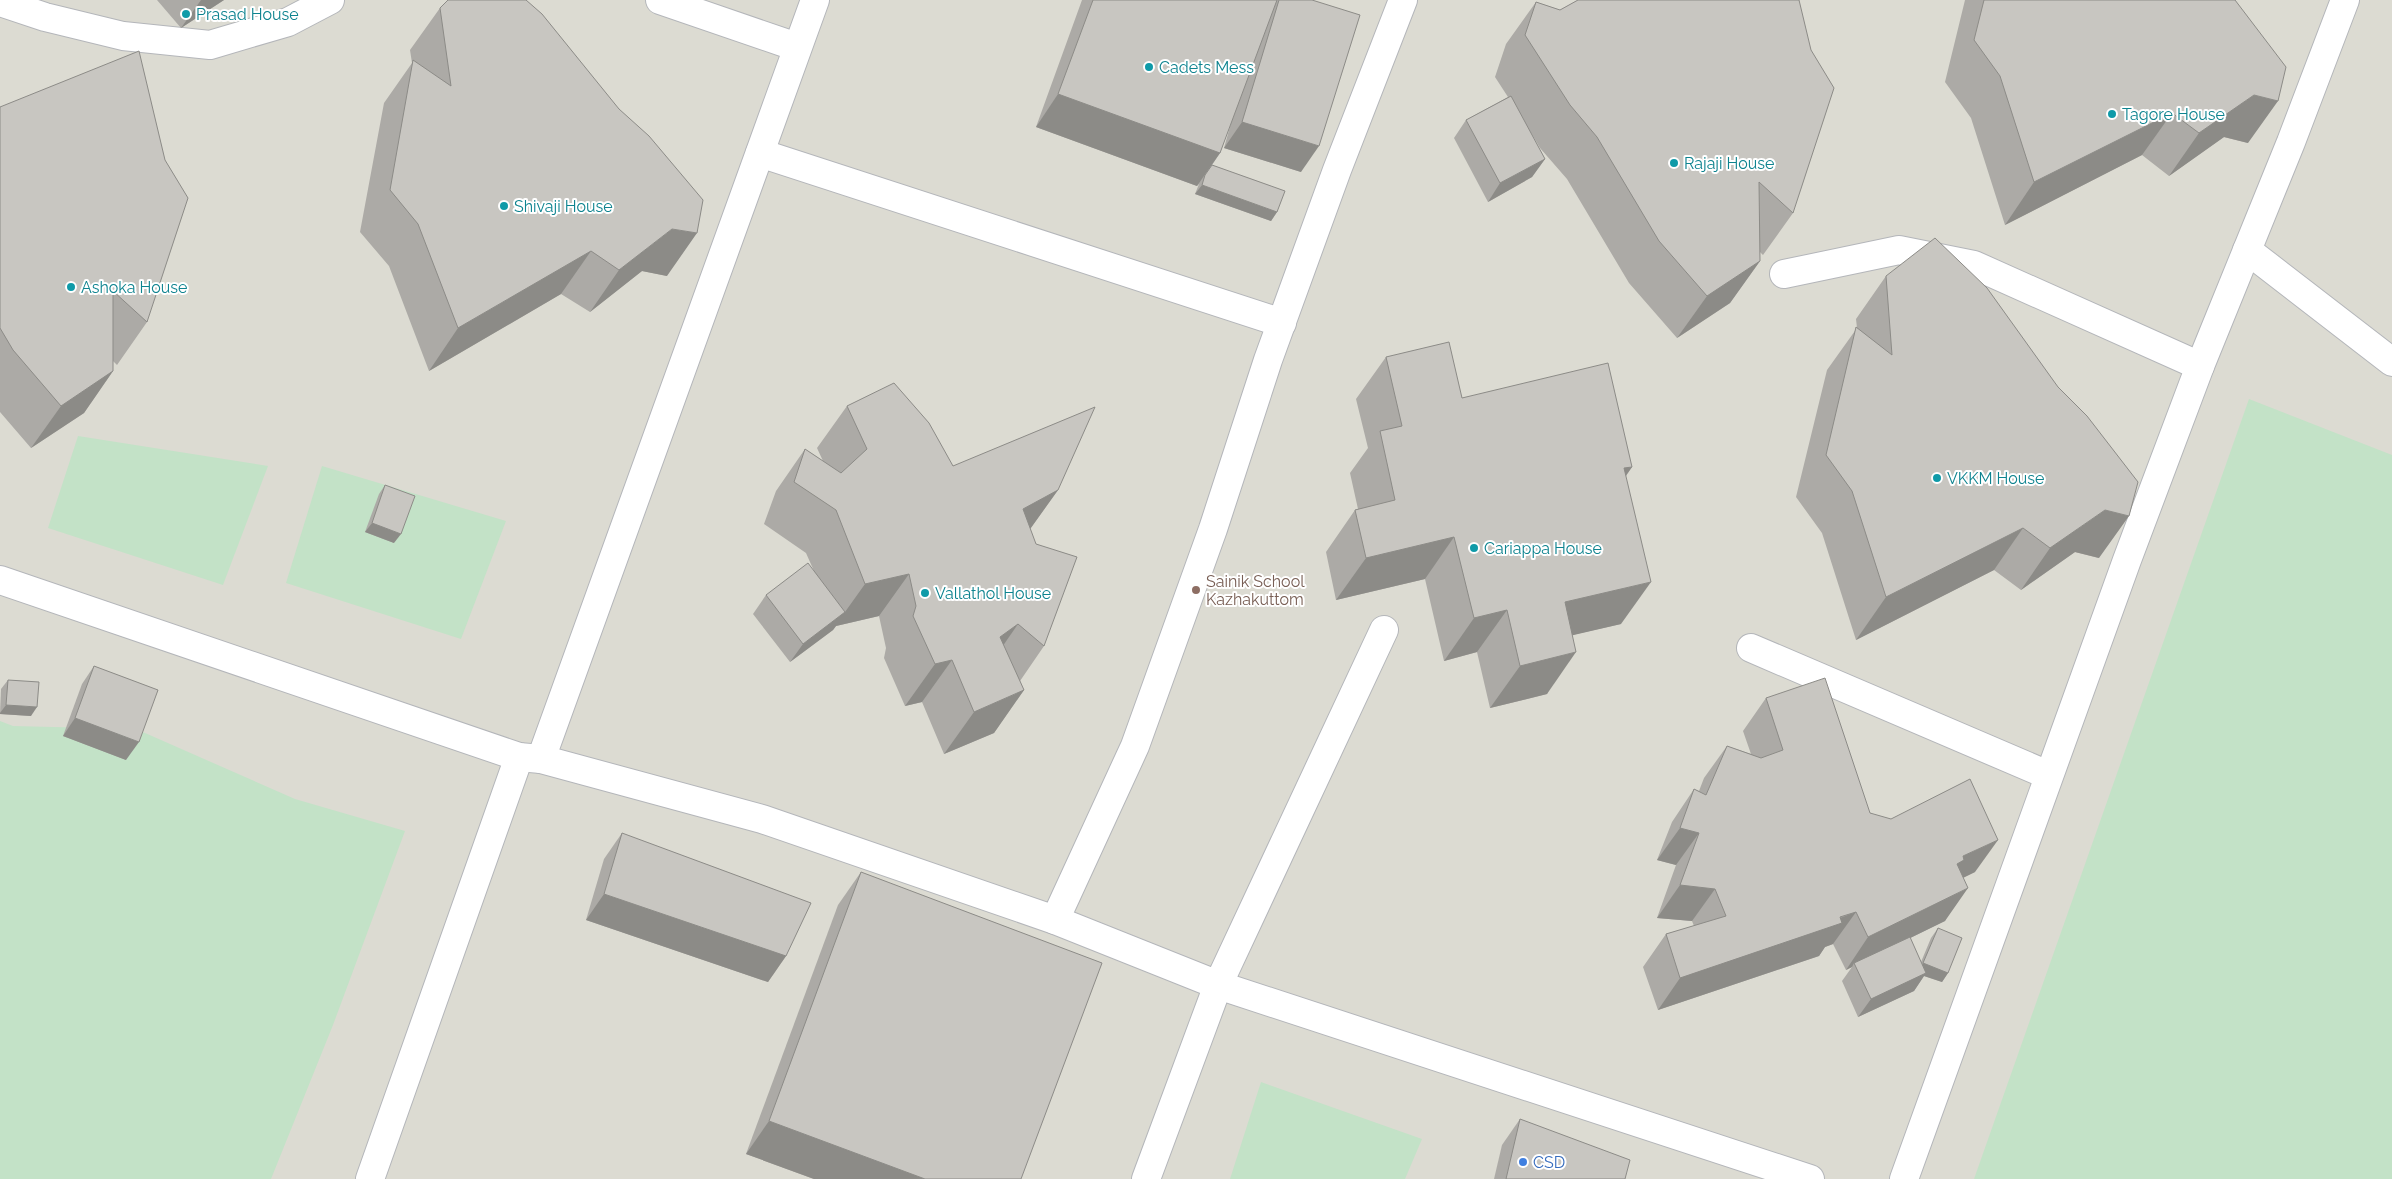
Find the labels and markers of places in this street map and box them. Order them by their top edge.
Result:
place label: Prasad House [196,5,299,24]
marker: Prasad House [180,8,192,20]
place label: Cadets Mess [1159,58,1254,77]
marker: Cadets Mess [1143,61,1155,73]
place label: Tagore House [2122,105,2225,124]
marker: Tagore House [2106,108,2118,120]
place label: Rajaji House [1684,154,1774,173]
marker: Rajaji House [1668,157,1680,169]
place label: Shivaji House [514,197,613,216]
marker: Shivaji House [498,200,510,212]
place label: Ashoka House [81,278,187,297]
marker: Ashoka House [65,281,77,293]
place label: VKKM House [1947,469,2044,488]
marker: VKKM House [1931,472,1943,484]
place label: Cariappa House [1484,539,1602,558]
marker: Cariappa House [1468,542,1480,554]
place label: Sainik School Kazhakuttom [1206,572,1305,609]
place label: Vallathol House [935,584,1051,603]
marker: Sainik School Kazhakuttom [1190,584,1202,596]
marker: Vallathol House [919,587,931,599]
place label: CSD [1533,1153,1565,1172]
marker: CSD [1517,1156,1529,1168]

